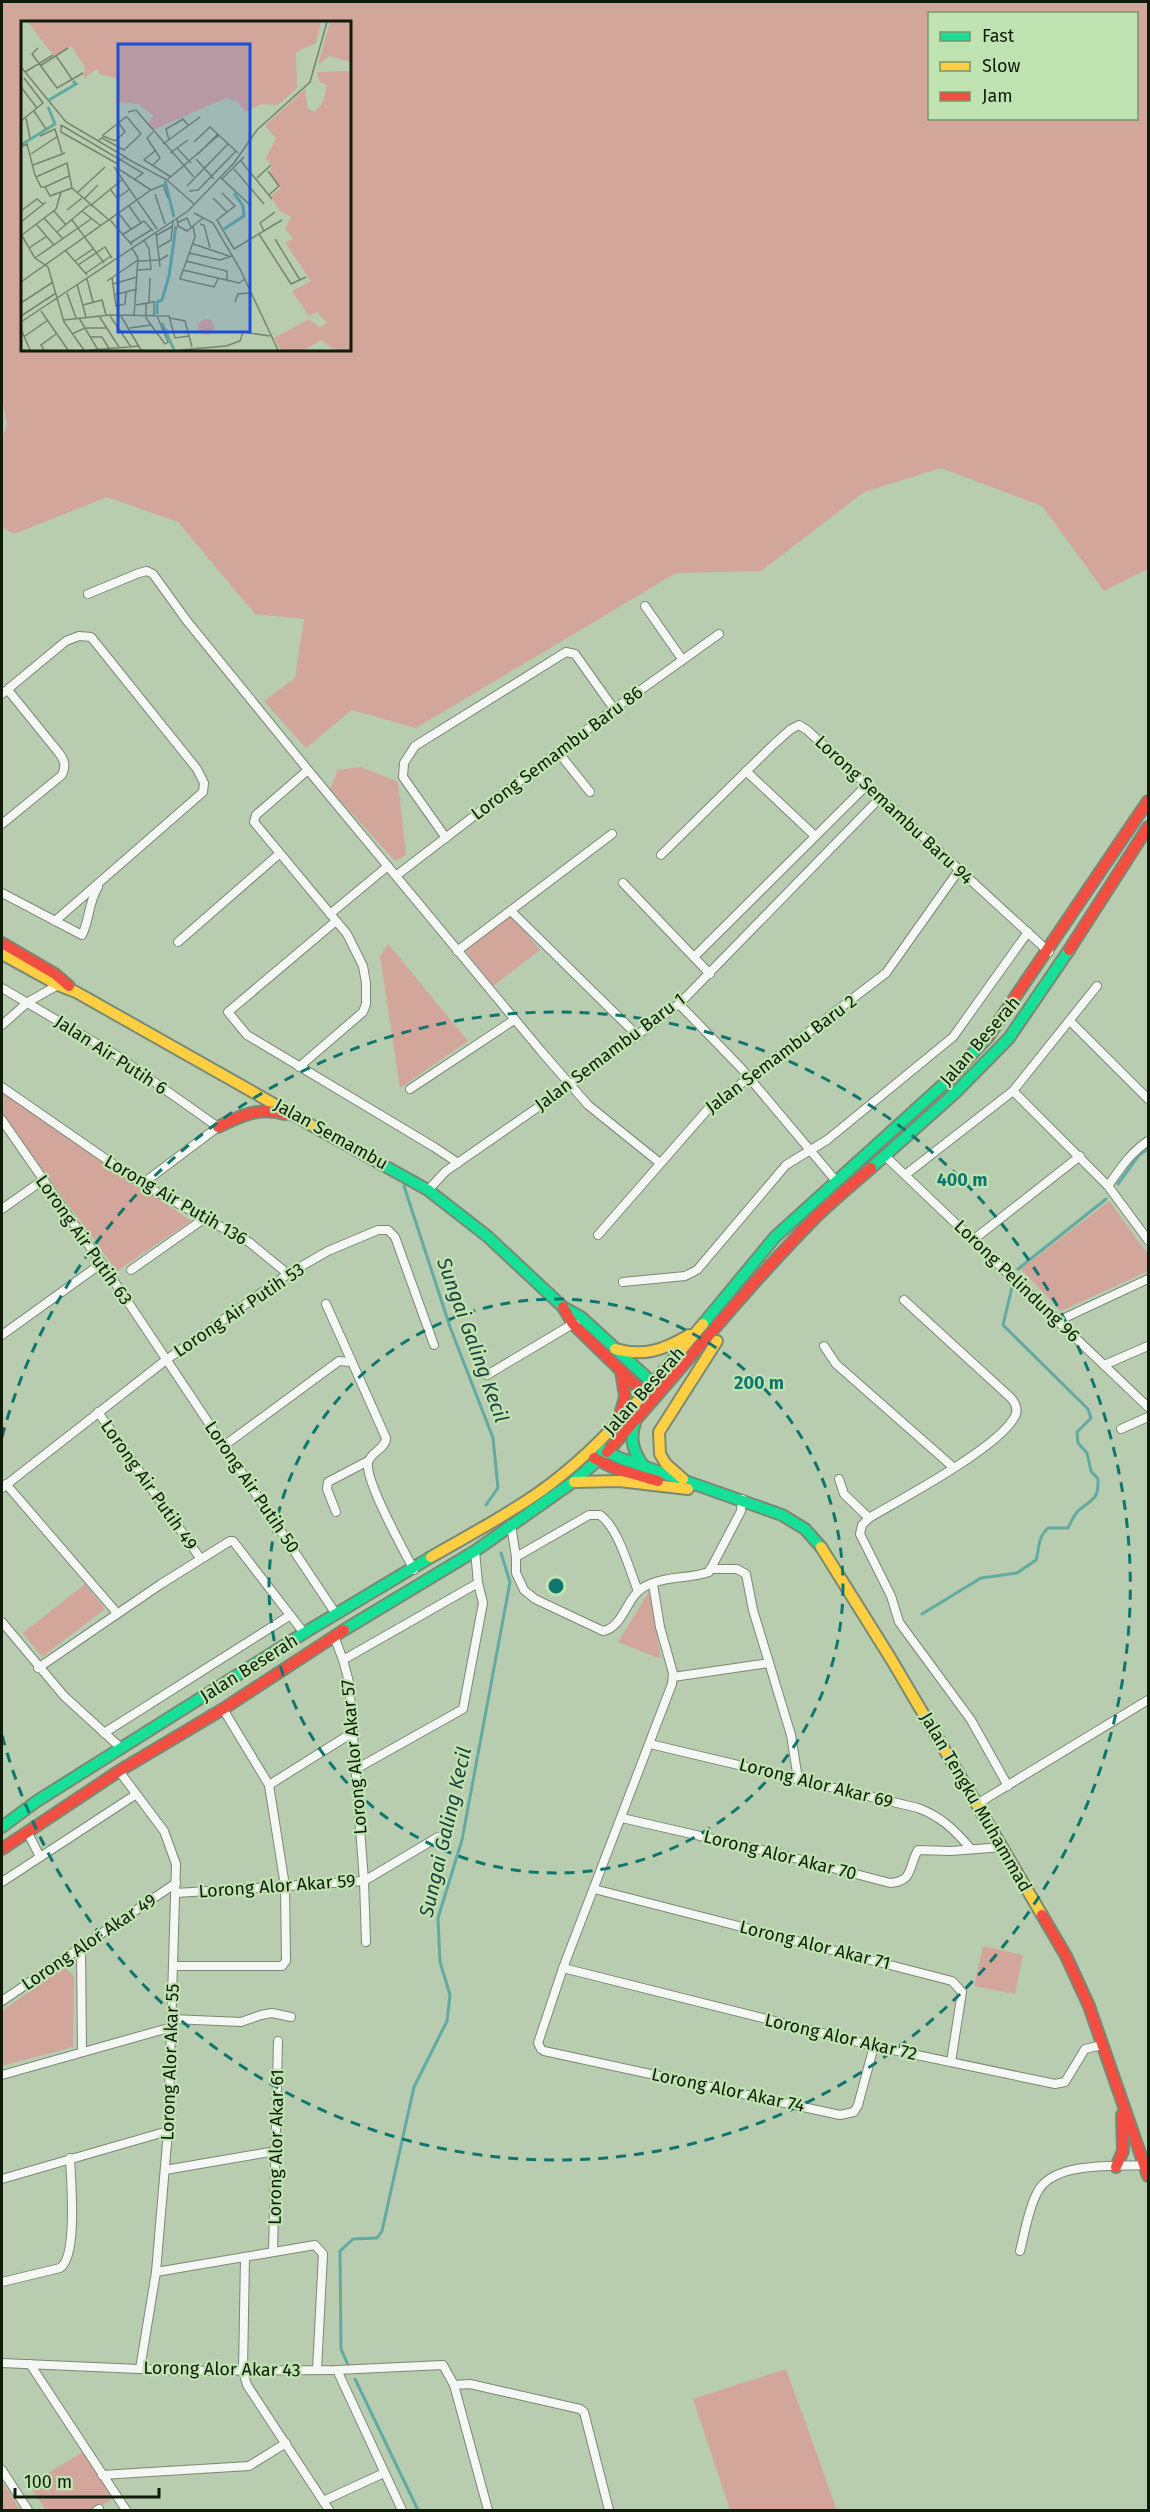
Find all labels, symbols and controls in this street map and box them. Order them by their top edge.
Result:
legend [928,12,1138,120]
inset map [21,21,351,351]
text: Fast [982,25,1015,47]
text: Slow [982,55,1021,77]
text: Jam [982,85,1013,107]
street label: Lorong Semambu Baru 86 [467,681,647,825]
street label: Lorong Semambu Baru 94 [810,731,978,889]
street label: Jalan Semambu Baru 1 [531,988,689,1116]
street label: Jalan Semambu Baru 2 [701,990,861,1118]
street label: Jalan Beserah [935,992,1025,1090]
street label: Jalan Air Putih 6 [51,1011,171,1099]
street label: Jalan Semambu [270,1094,392,1174]
street label: Lorong Air Putih 136 [101,1150,251,1250]
text: 400 m [937,1169,987,1191]
street label: Lorong Air Putih 63 [31,1171,137,1309]
street label: Lorong Pelindung 96 [950,1215,1084,1347]
water label: Sungai Galing Kecil [432,1253,514,1426]
street label: Lorong Air Putih 53 [169,1258,309,1362]
street label: Jalan Beserah [599,1342,689,1440]
text: 200 m [734,1372,784,1394]
street label: Lorong Air Putih 49 [96,1416,202,1554]
street label: Lorong Air Putih 50 [200,1417,304,1557]
centre of rings [546,1576,566,1596]
street label: Jalan Beserah [196,1629,302,1707]
street label: Lorong Alor Akar 57 [336,1678,372,1836]
street label: Jalan Tengku Muhammad [915,1708,1037,1896]
water label: Sungai Galing Kecil [414,1745,476,1920]
street label: Lorong Alor Akar 69 [737,1753,895,1813]
street label: Lorong Alor Akar 70 [701,1825,859,1885]
street label: Lorong Alor Akar 59 [198,1870,356,1902]
street label: Lorong Alor Akar 49 [17,1889,161,1995]
street label: Lorong Alor Akar 71 [737,1916,893,1974]
street label: Lorong Alor Akar 55 [156,1983,184,2141]
street label: Lorong Alor Akar 72 [763,2009,919,2065]
street label: Lorong Alor Akar 74 [649,2063,807,2117]
street label: Lorong Alor Akar 61 [264,2069,288,2225]
street label: Lorong Alor Akar 43 [143,2357,301,2381]
scale bar [15,2461,159,2499]
text: 100 m [24,2471,72,2493]

